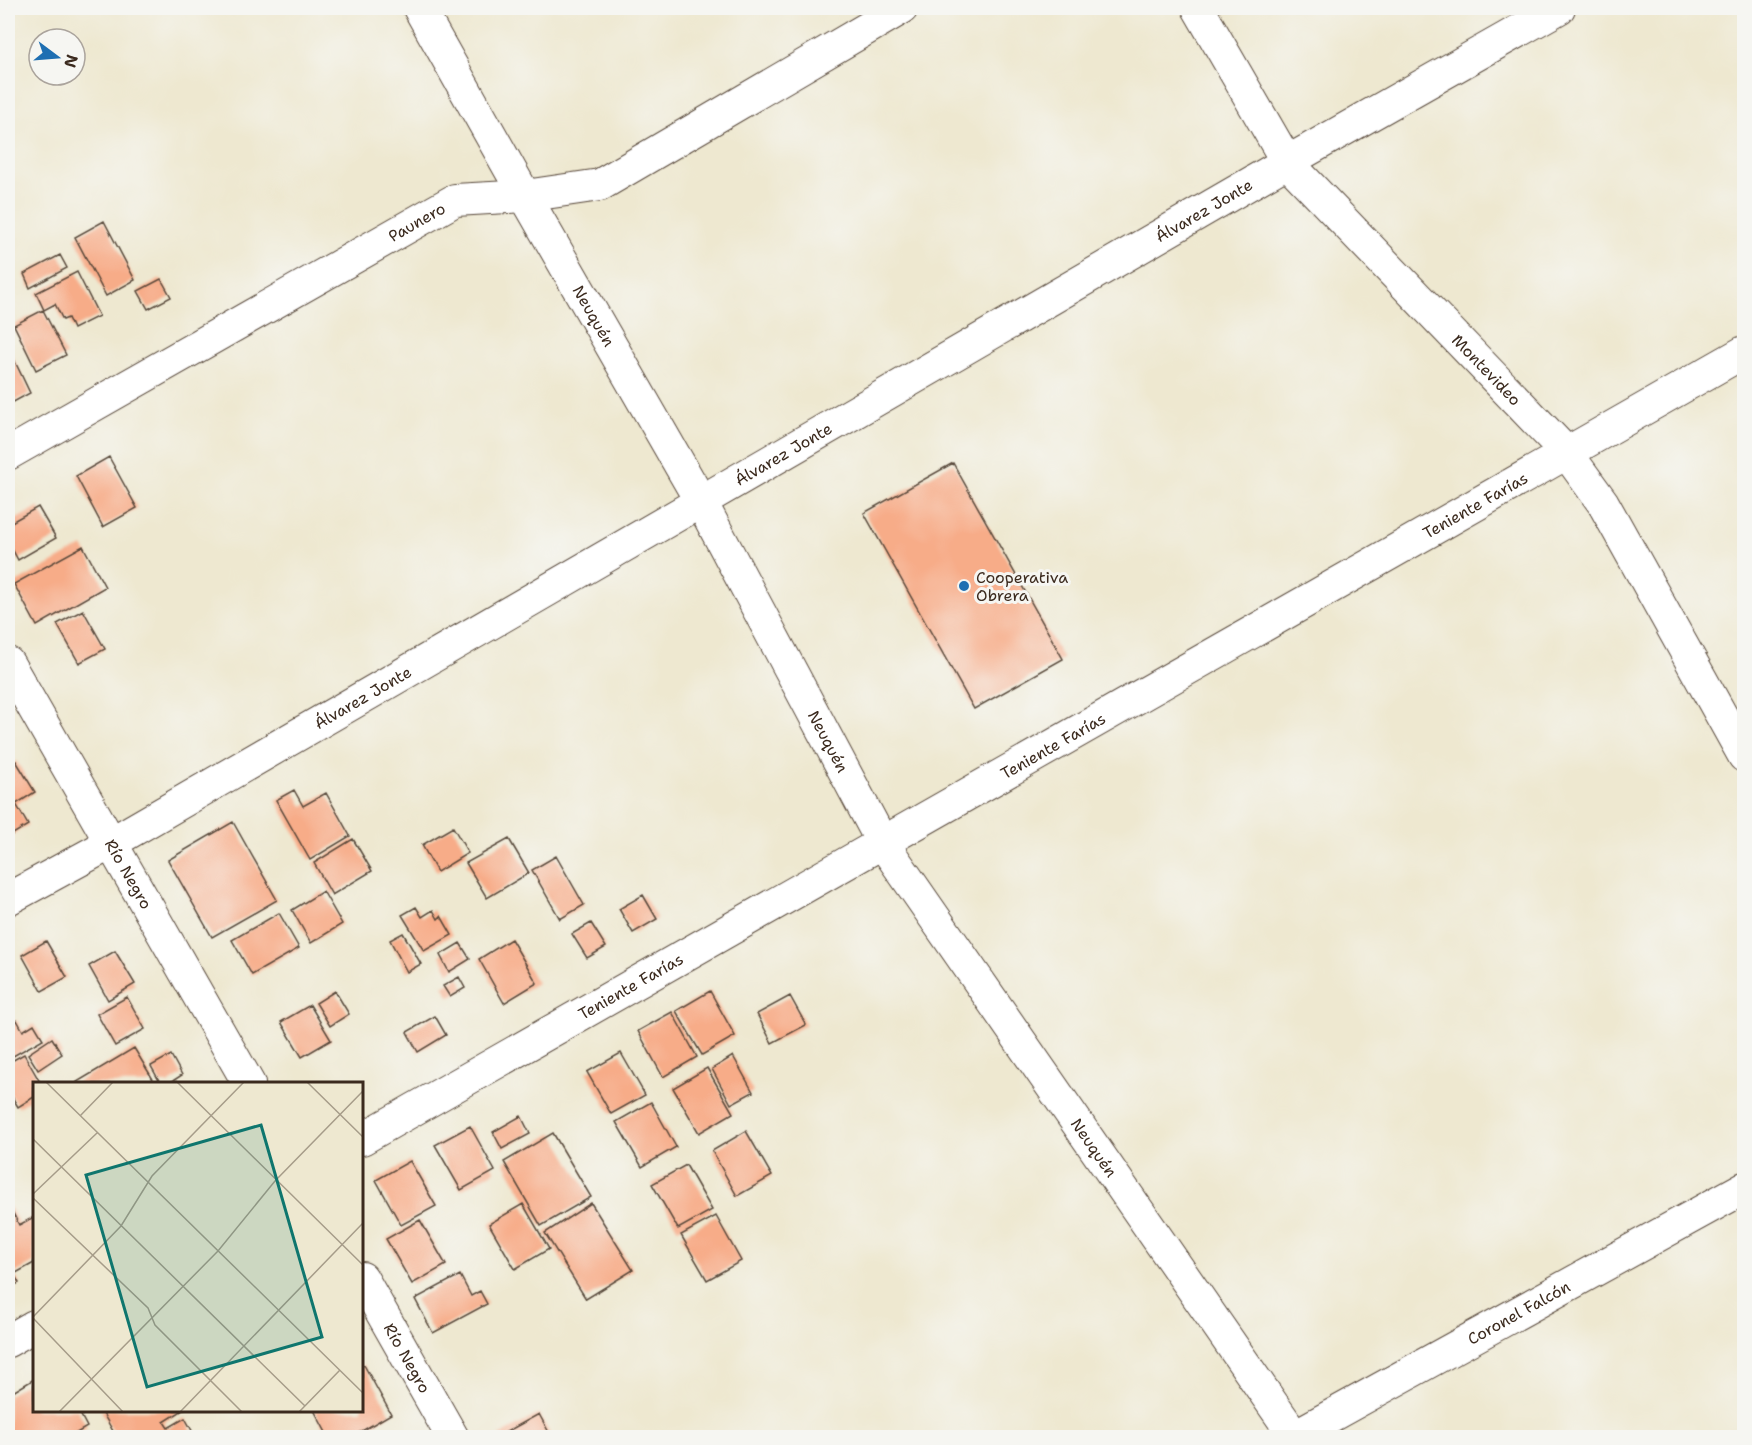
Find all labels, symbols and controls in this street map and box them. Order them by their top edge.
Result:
north arrow [27,27,87,87]
text: N [59,52,83,70]
street label: Álvarez Jonte [1152,174,1256,247]
street label: Paunero [385,198,449,247]
street label: Neuquén [568,282,619,351]
street label: Montevideo [1447,330,1526,410]
street label: Álvarez Jonte [731,418,836,491]
street label: Teniente Farías [1419,467,1532,544]
place label: Cooperativa Obrera [976,567,1068,606]
marker: Cooperativa Obrera [957,579,971,593]
street label: Álvarez Jonte [310,661,415,734]
street label: Neuquén [803,707,853,776]
street label: Teniente Farías [997,708,1109,784]
street label: Río Negro [100,835,157,913]
street label: Teniente Farías [575,948,687,1025]
inset map [33,1082,363,1412]
street label: Neuquén [1066,1114,1122,1182]
street label: Coronel Falcón [1464,1276,1574,1350]
street label: Río Negro [379,1319,435,1397]

